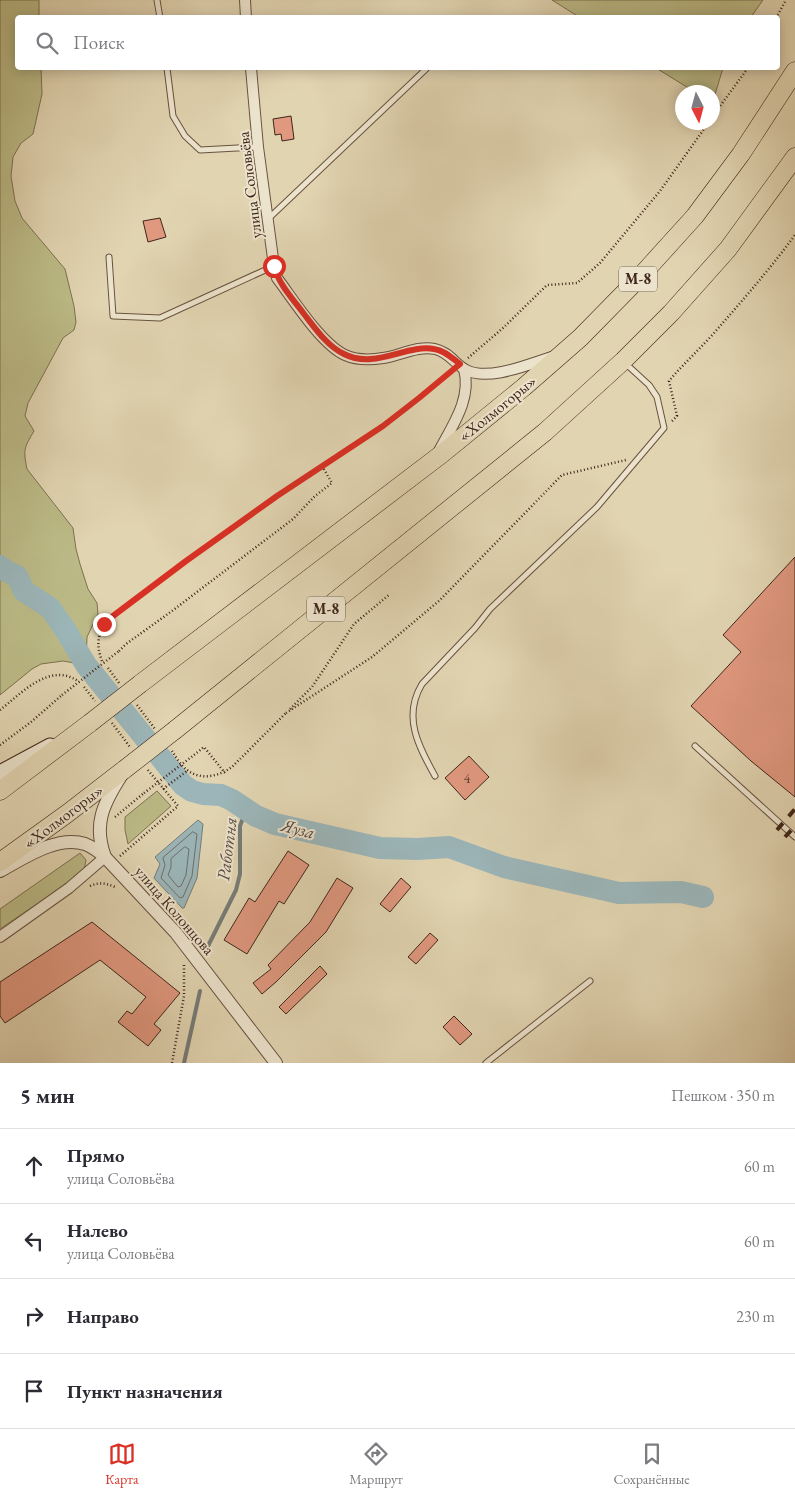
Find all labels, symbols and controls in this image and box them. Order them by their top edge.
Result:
search box [15,15,780,70]
icon: search [33,29,61,57]
text: Поиск [73,30,125,55]
north arrow [675,85,720,130]
street label: улица Соловьёва [232,130,266,240]
route start [263,255,286,278]
road number: М-8 [619,266,657,292]
street label: «Холмогоры» [454,370,541,446]
road number: М-8 [307,596,345,622]
route end [93,613,116,636]
house number: 4 [464,769,471,787]
street label: «Холмогоры» [19,779,108,853]
water label: Яуза [277,813,317,845]
water label: Работня [211,816,242,882]
street label: улица Колонцова [130,861,220,960]
text: 5 мин [20,1082,75,1109]
text: Пешком · 350 m [671,1085,775,1106]
text: Прямо [67,1143,125,1168]
icon: ahead [20,1152,48,1180]
text: 60 m [744,1156,775,1177]
text: улица Соловьёва [67,1168,175,1189]
text: Налево [67,1218,128,1243]
icon: left [20,1227,48,1255]
text: 60 m [744,1231,775,1252]
text: улица Соловьёва [67,1243,175,1264]
icon: right [20,1302,48,1330]
text: Направо [67,1304,139,1329]
text: 230 m [736,1306,775,1327]
icon: arrive [20,1377,48,1405]
text: Пункт назначения [67,1379,223,1404]
tab: Карта [105,1440,139,1488]
tab: Маршрут [349,1440,403,1488]
tab: Сохранённые [613,1440,690,1488]

